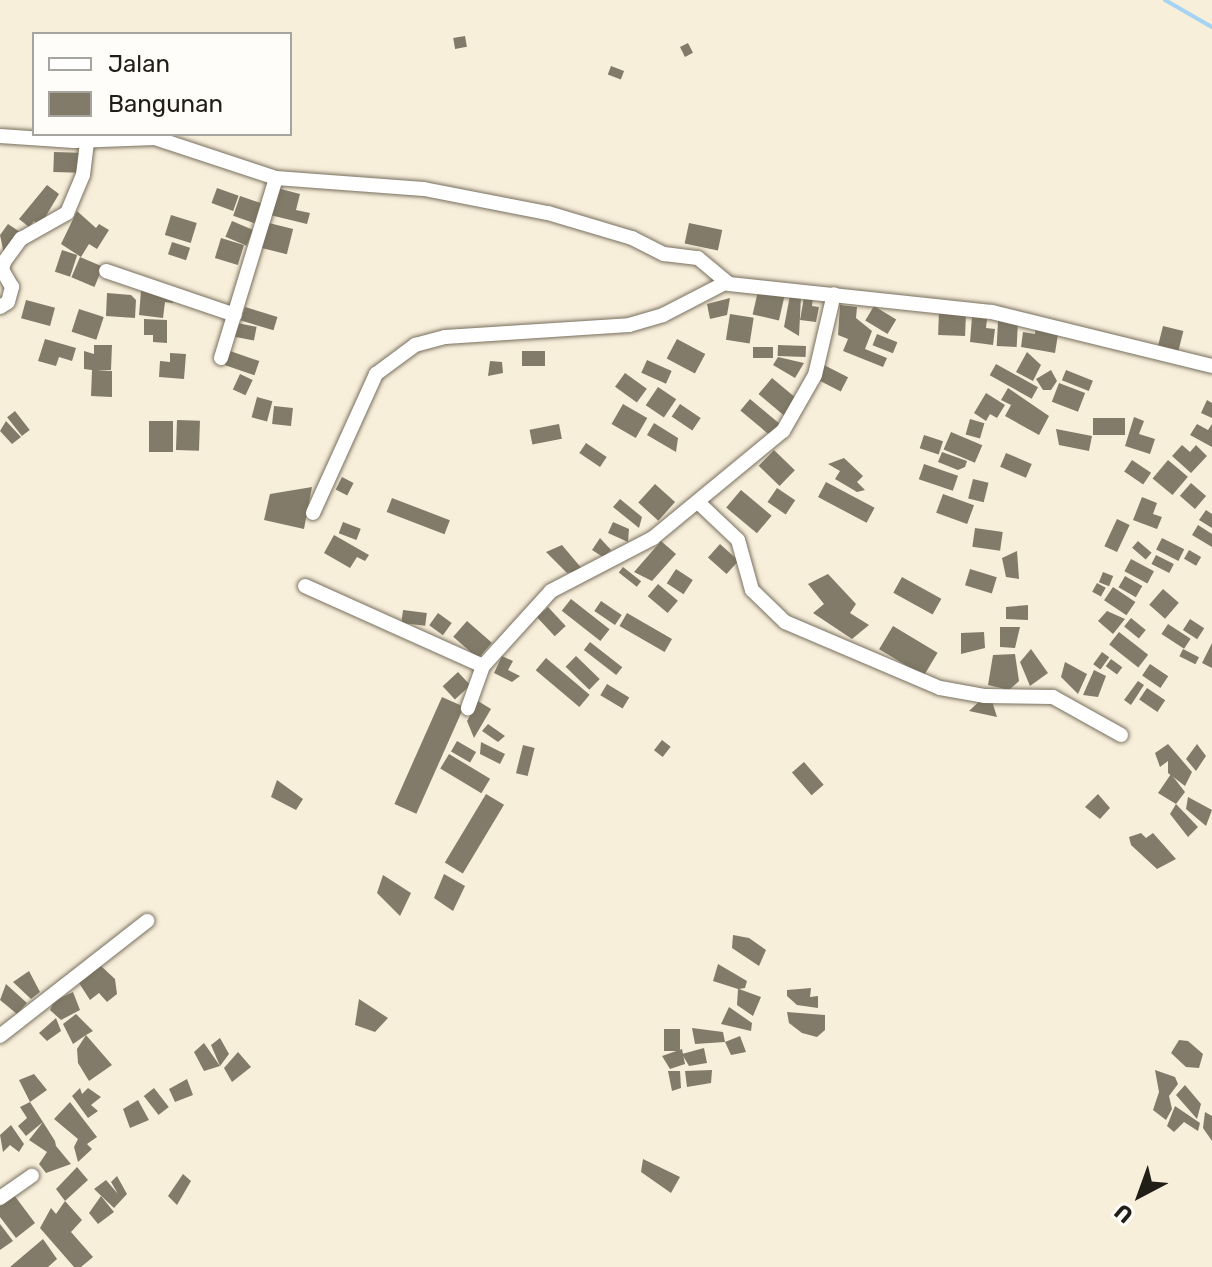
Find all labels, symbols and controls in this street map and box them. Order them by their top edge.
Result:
legend [32,32,292,136]
text: Jalan [108,50,170,78]
text: Bangunan [108,90,223,118]
north arrow [1100,1155,1180,1235]
text: U [1109,1198,1139,1229]

